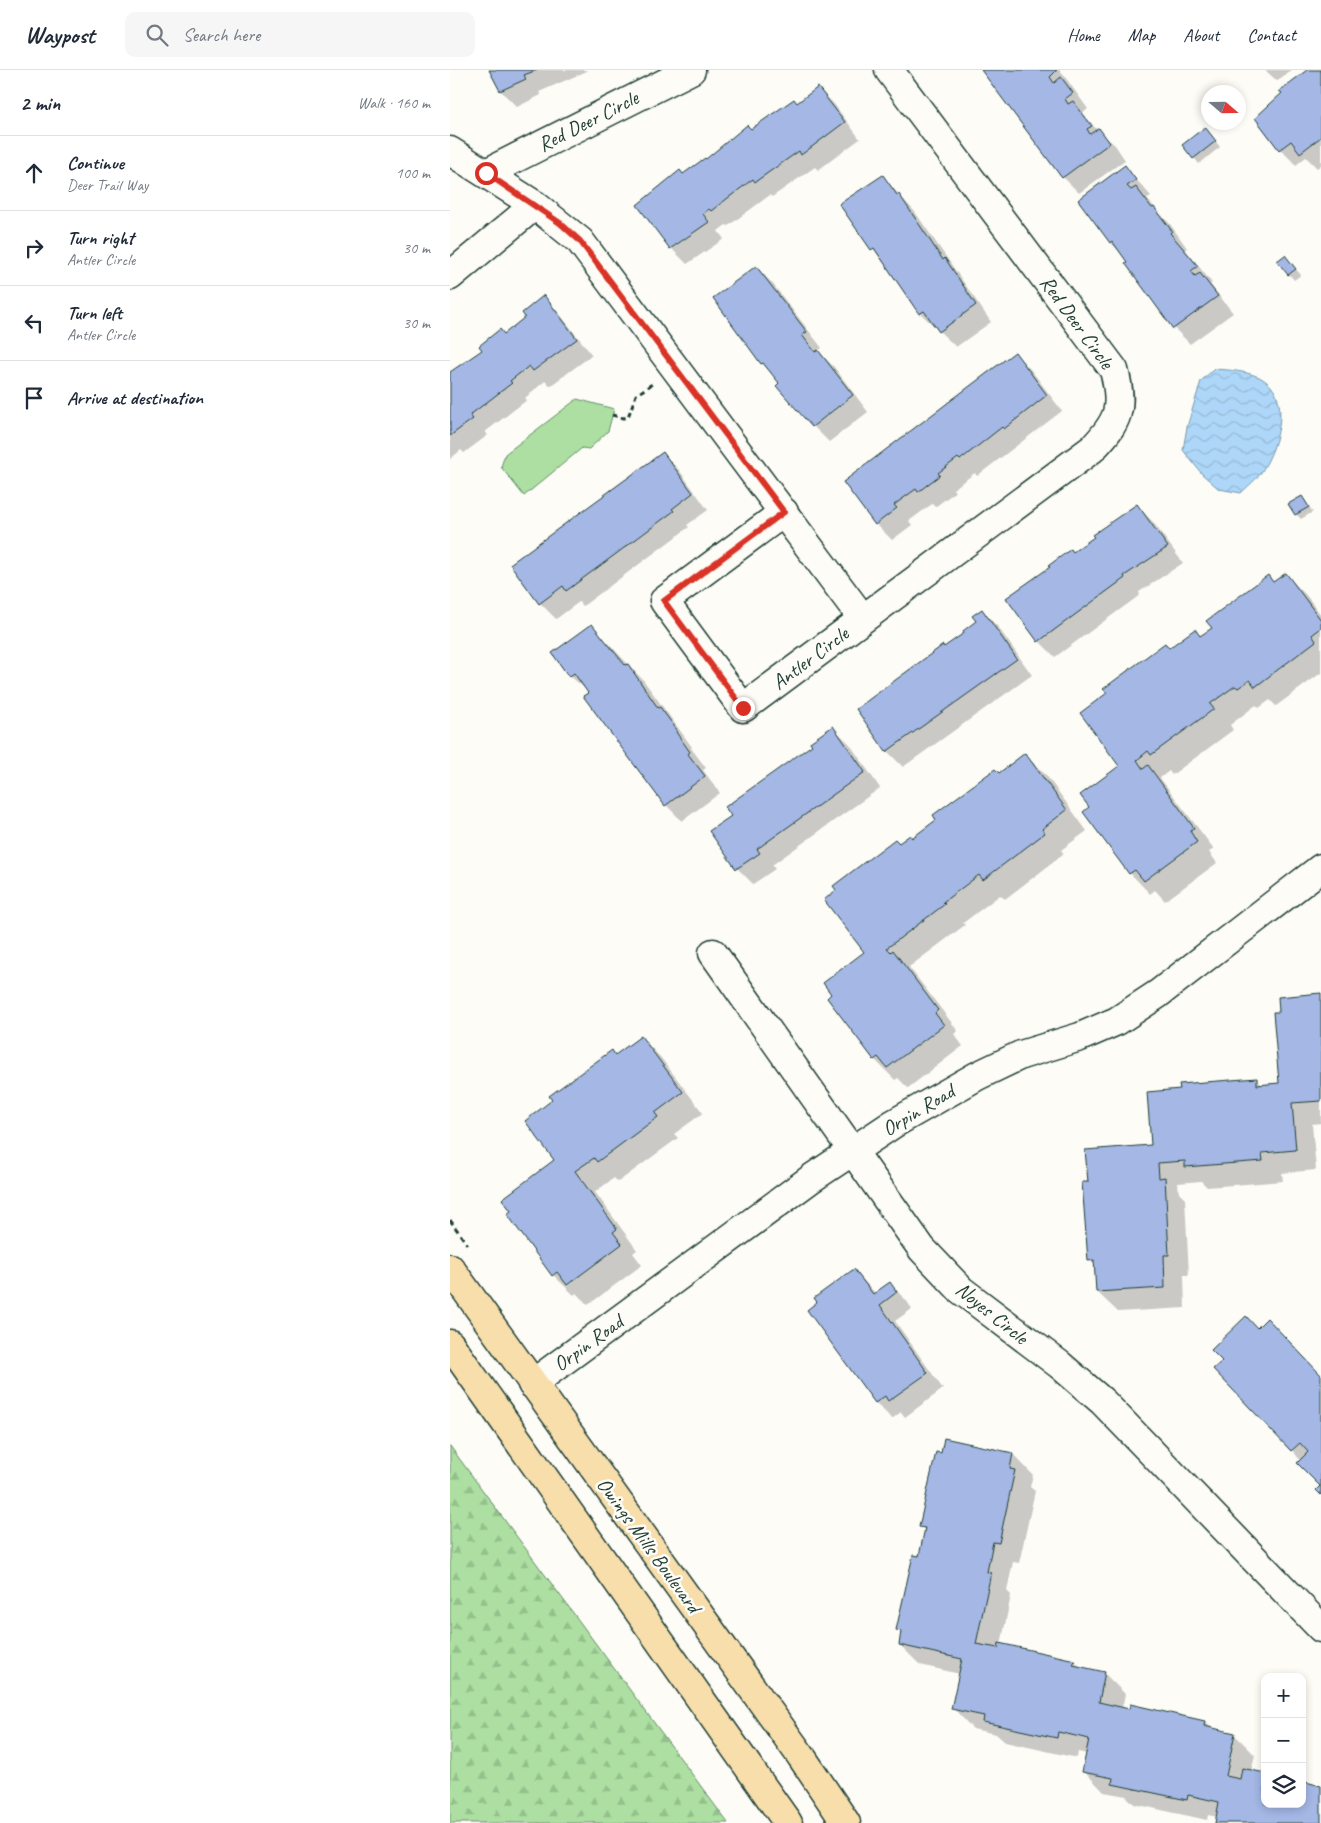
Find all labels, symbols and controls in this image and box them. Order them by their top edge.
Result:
search box [125,12,475,57]
text: Waypost [25,20,95,50]
icon: search [143,21,171,49]
text: Search here [183,23,260,47]
text: Home [1067,24,1100,46]
text: Map [1128,24,1155,46]
text: About [1183,24,1219,46]
text: Contact [1247,24,1296,46]
street label: Red Deer Circle [533,84,644,157]
north arrow [1201,85,1246,130]
text: 2 min [20,90,60,116]
text: Walk · 160 m [358,93,430,113]
text: Continue [67,151,124,175]
icon: ahead [20,159,48,187]
route start [475,162,498,185]
text: 100 m [396,163,430,183]
text: Deer Trail Way [67,175,148,195]
text: Turn right [67,226,134,250]
icon: right [20,234,48,262]
text: 30 m [403,238,430,258]
text: Antler Circle [67,250,135,270]
street label: Red Deer Circle [1034,270,1120,375]
text: Turn left [67,301,122,325]
icon: left [20,309,48,337]
text: 30 m [403,313,430,333]
text: Antler Circle [67,325,135,345]
icon: arrive [20,384,48,412]
text: Arrive at destination [67,386,203,410]
street label: Antler Circle [766,620,854,695]
route end [732,697,755,720]
street label: Orpin Road [877,1076,962,1142]
street label: Noyes Circle [951,1276,1035,1351]
street label: Orpin Road [548,1307,631,1377]
street label: Owings Mills Boulevard [591,1472,709,1621]
map controls [1261,1673,1306,1808]
button: + [1261,1673,1306,1718]
button: − [1261,1718,1306,1763]
button: layers [1261,1763,1306,1808]

